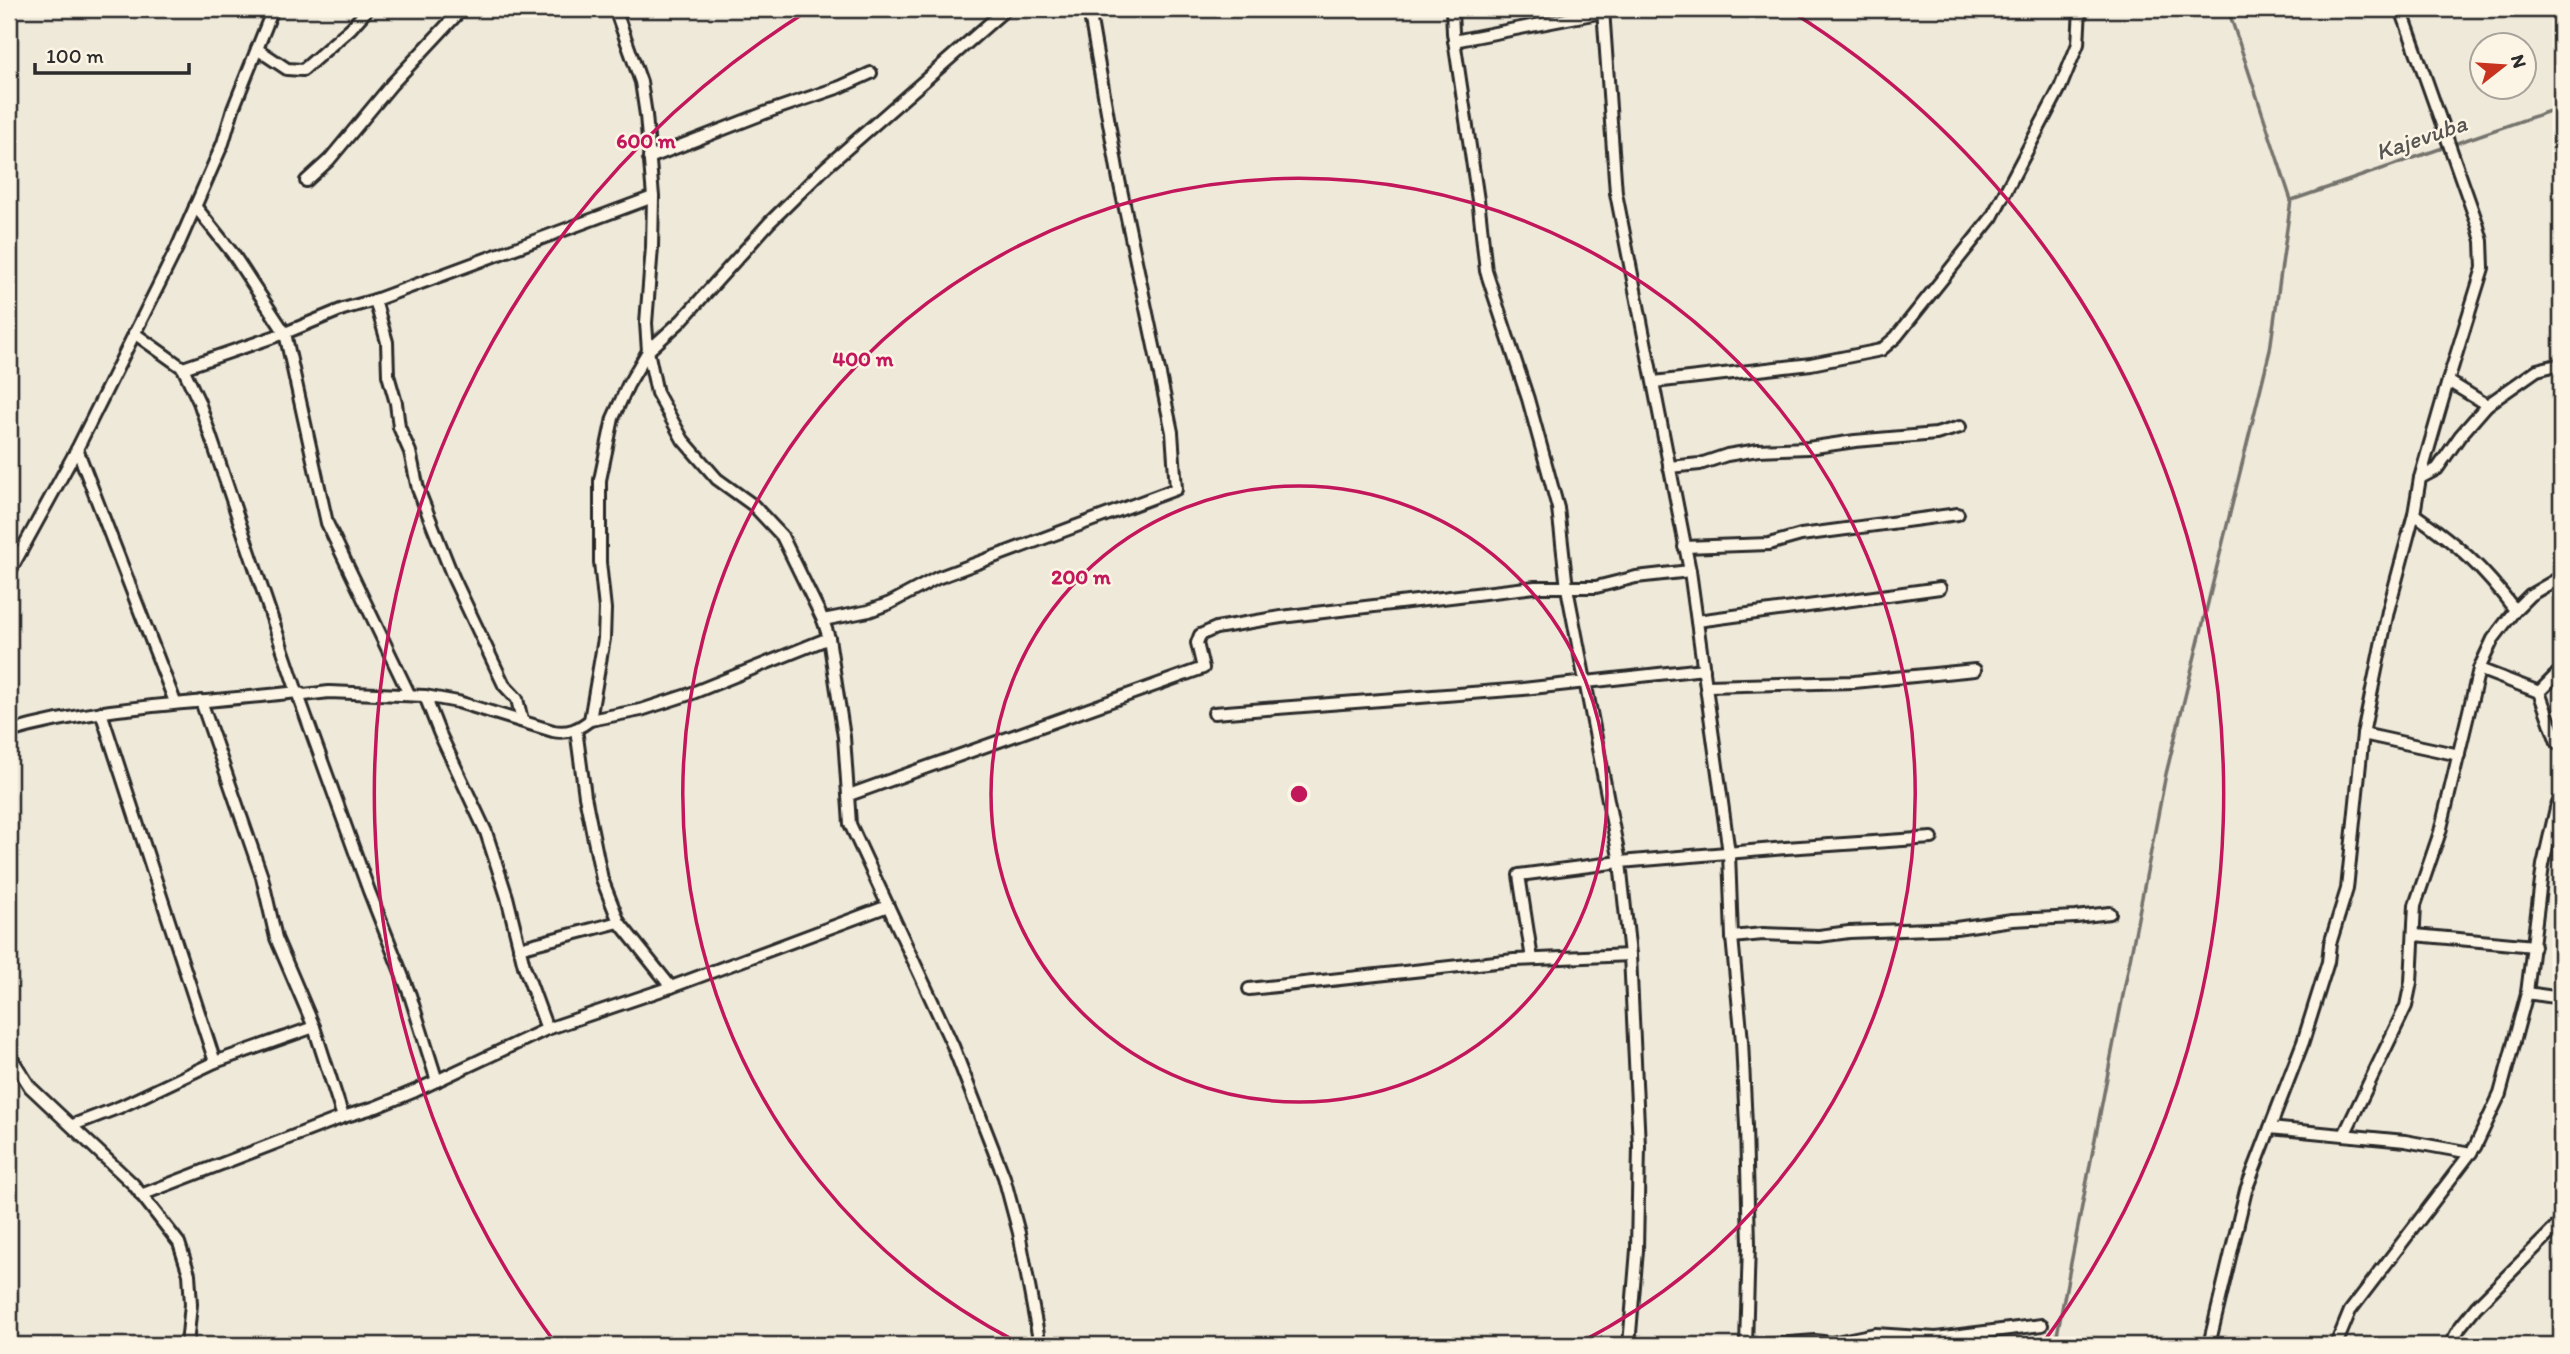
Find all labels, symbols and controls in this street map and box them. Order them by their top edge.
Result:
scale bar [35,32,189,76]
north arrow [2468,32,2538,102]
text: 100 m [46,43,104,68]
text: N [2506,52,2532,71]
water label: Kajevuba [2372,108,2471,166]
text: 600 m [616,128,676,153]
text: 400 m [833,346,894,371]
text: 200 m [1051,564,1111,589]
centre of rings [1287,782,1311,806]

